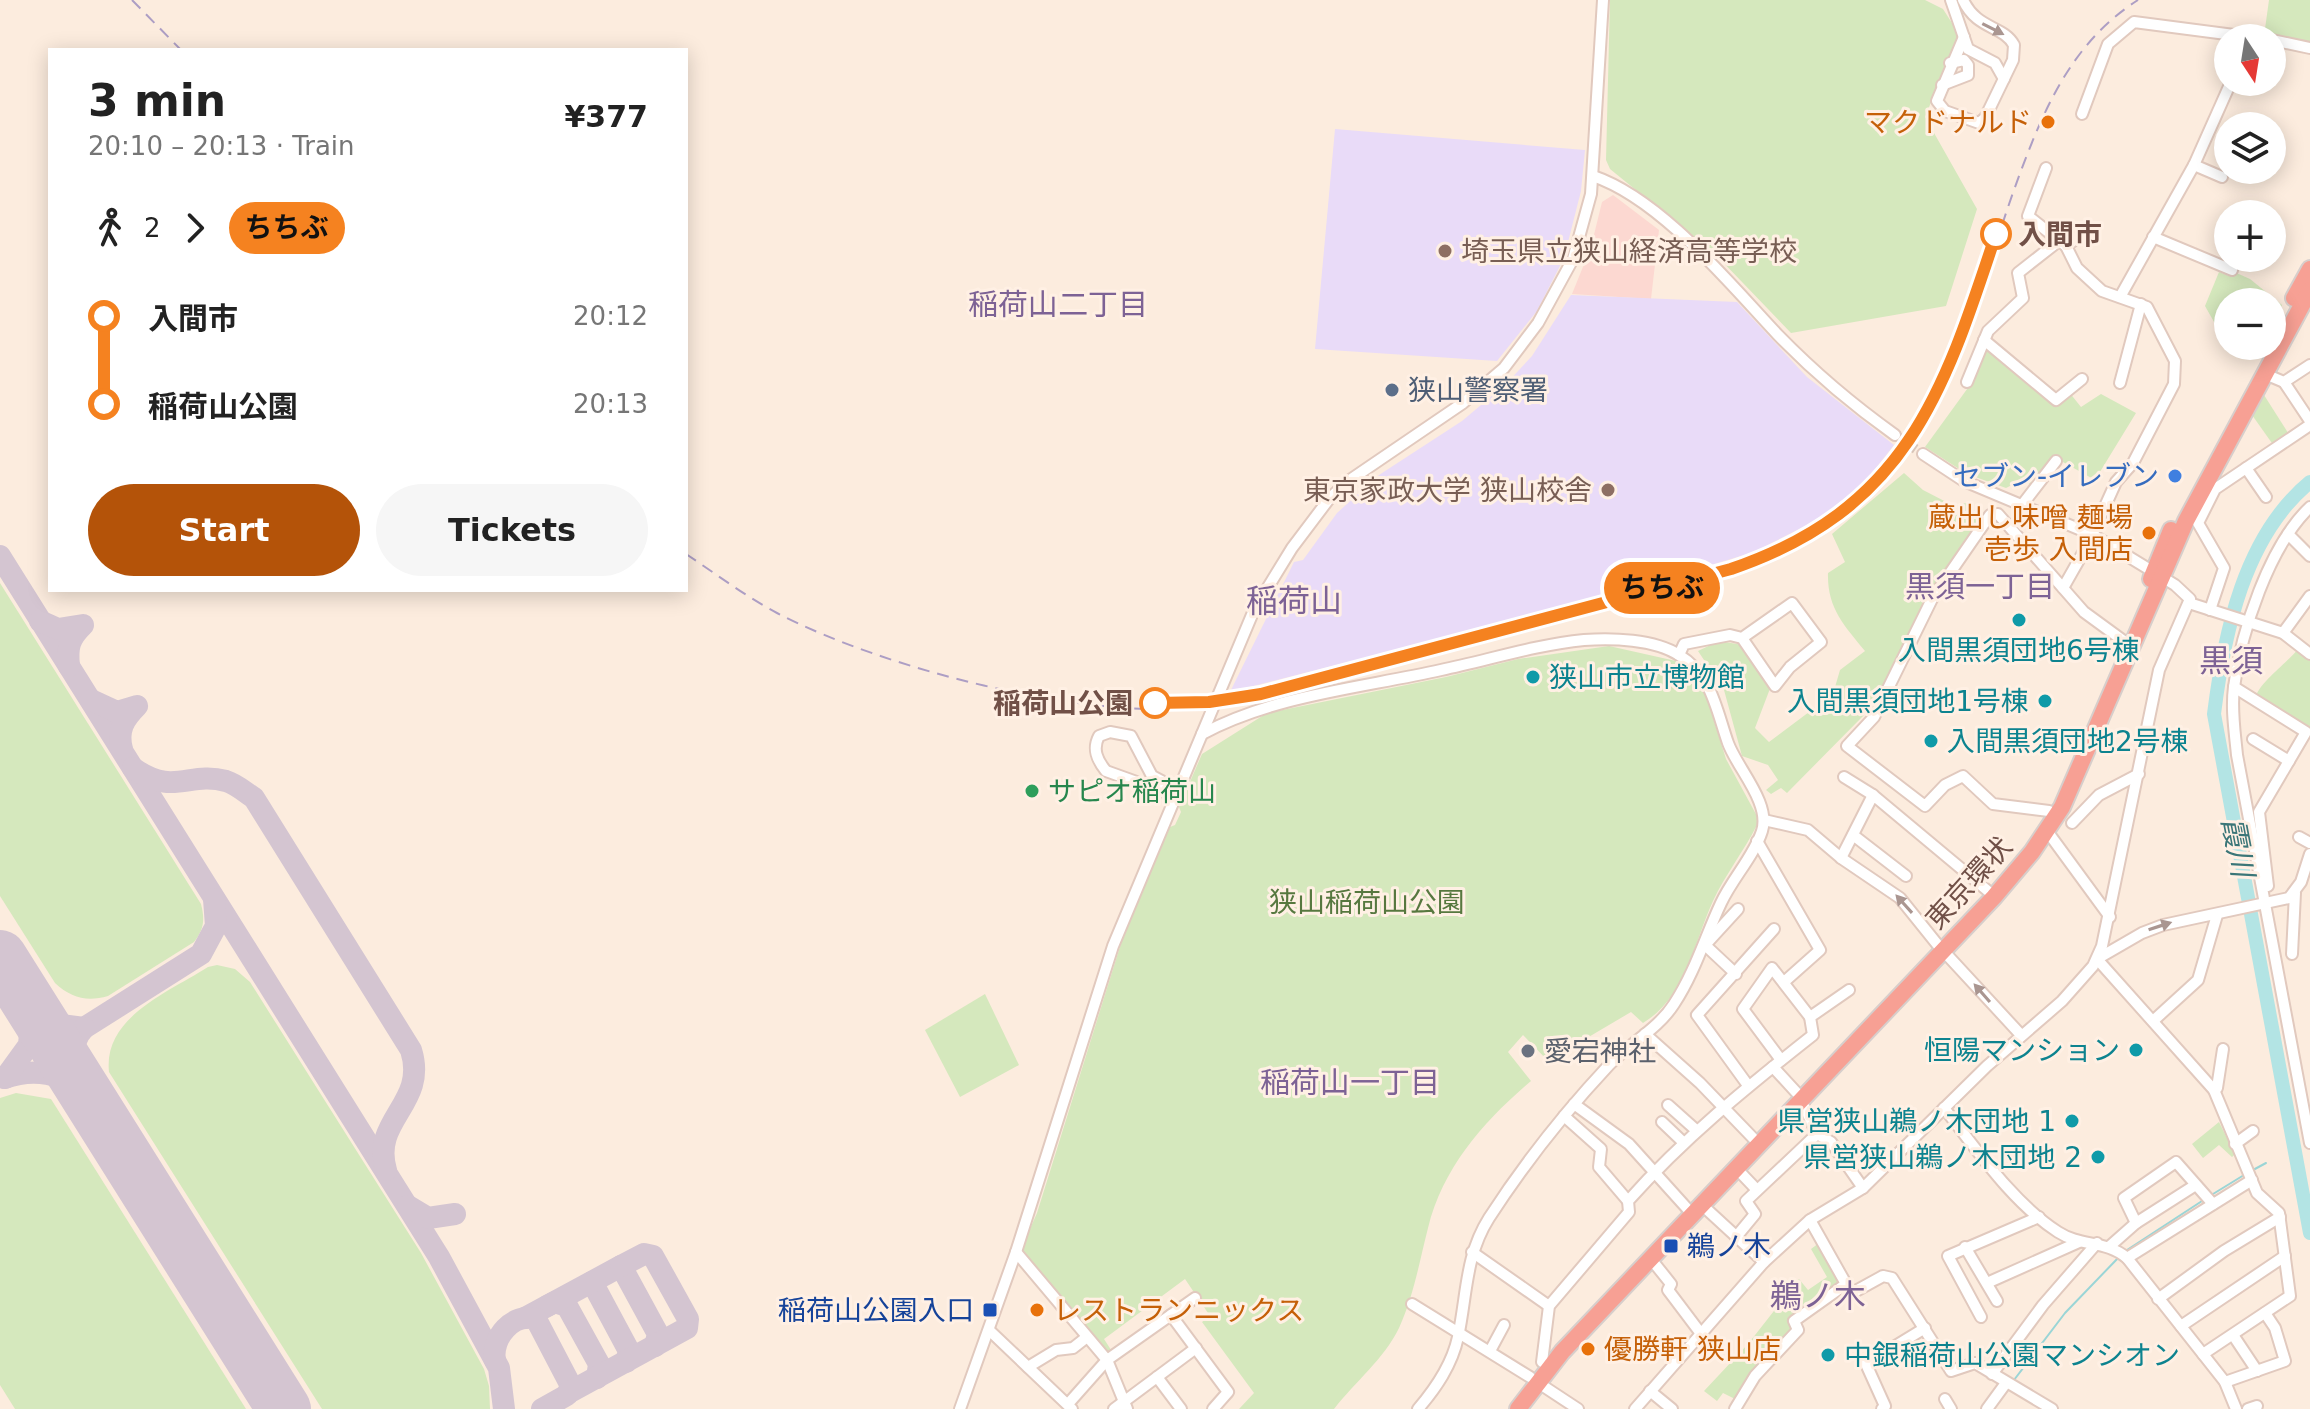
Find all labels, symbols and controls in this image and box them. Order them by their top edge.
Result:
one-way arrow [1981,22,2004,36]
north arrow [2214,24,2286,96]
map controls [2214,24,2286,360]
text: 3 min [88,75,226,126]
text: ¥377 [565,99,648,134]
place label: マクドナルド [1864,106,2032,139]
button: layers [2214,112,2286,184]
marker: マクドナルド [2039,113,2057,131]
text: 20:10 – 20:13 · Train [88,131,355,161]
button: + [2214,200,2286,272]
icon: walk [88,206,132,250]
icon: forward [173,206,217,250]
text: ちちぶ [245,211,329,244]
text: 2 [144,213,161,243]
place label: 入間市 [2018,218,2102,251]
marker: 入間市 [1981,219,2011,249]
place label: 埼玉県立狭山経済高等学校 [1461,235,1797,268]
marker: 埼玉県立狭山経済高等学校 [1436,242,1454,260]
district label: 稲荷山二丁目 [968,287,1148,322]
button: − [2214,288,2286,360]
text: 入間市 [148,301,238,336]
text: 20:12 [573,301,648,331]
place label: 狭山警察署 [1408,374,1548,407]
marker: 狭山警察署 [1383,381,1401,399]
text: 稲荷山公園 [148,389,298,424]
text: 20:13 [573,389,648,419]
place label: セブン-イレブン [1953,460,2159,493]
marker: セブン-イレブン [2166,467,2184,485]
place label: 東京家政大学 狭山校舎 [1303,474,1592,507]
marker: 東京家政大学 狭山校舎 [1599,481,1617,499]
button: Start [88,484,360,576]
button: Tickets [376,484,648,576]
place label: 蔵出し味噌 麺場 壱歩 入間店 [1928,501,2133,566]
marker: 蔵出し味噌 麺場 壱歩 入間店 [2140,524,2158,542]
line badge: ちちぶ [1616,562,1708,614]
district label: 黒須一丁目 [1905,569,2055,604]
text: ちちぶ [1620,571,1704,604]
district label: 稲荷山 [1246,582,1342,620]
marker: 入間黒須団地6号棟 [2010,611,2028,629]
place label: 入間黒須団地6号棟 [1898,634,2140,667]
district label: 黒須 [2199,642,2263,680]
place label: 狭山市立博物館 [1549,661,1745,694]
marker: 狭山市立博物館 [1524,668,1542,686]
place label: 入間黒須団地1号棟 [1787,685,2029,718]
place label: 稲荷山公園 [993,687,1133,720]
marker: 稲荷山公園 [1140,688,1170,718]
marker: 入間黒須団地1号棟 [2036,692,2054,710]
place label: 入間黒須団地2号棟 [1947,725,2189,758]
marker: 入間黒須団地2号棟 [1922,732,1940,750]
place label: サピオ稲荷山 [1048,775,1216,808]
marker: サピオ稲荷山 [1023,782,1041,800]
water label: 霞川 [2215,814,2261,883]
street label: 東京環状 [1919,830,2019,936]
park label: 狭山稲荷山公園 [1269,886,1465,919]
one-way arrow [1895,894,1913,913]
one-way arrow [2148,920,2172,932]
one-way arrow [1974,984,1991,1004]
place label: 恒陽マンション [1924,1034,2120,1067]
place label: 愛宕神社 [1544,1035,1656,1068]
marker: 恒陽マンション [2127,1041,2145,1059]
marker: 愛宕神社 [1519,1042,1537,1060]
district label: 稲荷山一丁目 [1260,1065,1440,1100]
place label: 県営狭山鵜ノ木団地 1 [1777,1105,2056,1138]
marker: 県営狭山鵜ノ木団地 1 [2063,1112,2081,1130]
place label: 県営狭山鵜ノ木団地 2 [1803,1141,2082,1174]
marker: 県営狭山鵜ノ木団地 2 [2089,1148,2107,1166]
place label: 鵜ノ木 [1687,1230,1771,1263]
marker: 鵜ノ木 [1662,1237,1680,1255]
district label: 鵜ノ木 [1770,1277,1866,1315]
place label: 稲荷山公園入口 [778,1294,974,1327]
place label: レストランニックス [1053,1294,1304,1327]
marker: 稲荷山公園入口 [981,1301,999,1319]
marker: レストランニックス [1028,1301,1046,1319]
place label: 優勝軒 狭山店 [1604,1333,1781,1366]
place label: 中銀稲荷山公園マンシオン [1844,1339,2180,1372]
marker: 優勝軒 狭山店 [1579,1340,1597,1358]
marker: 中銀稲荷山公園マンシオン [1819,1346,1837,1364]

